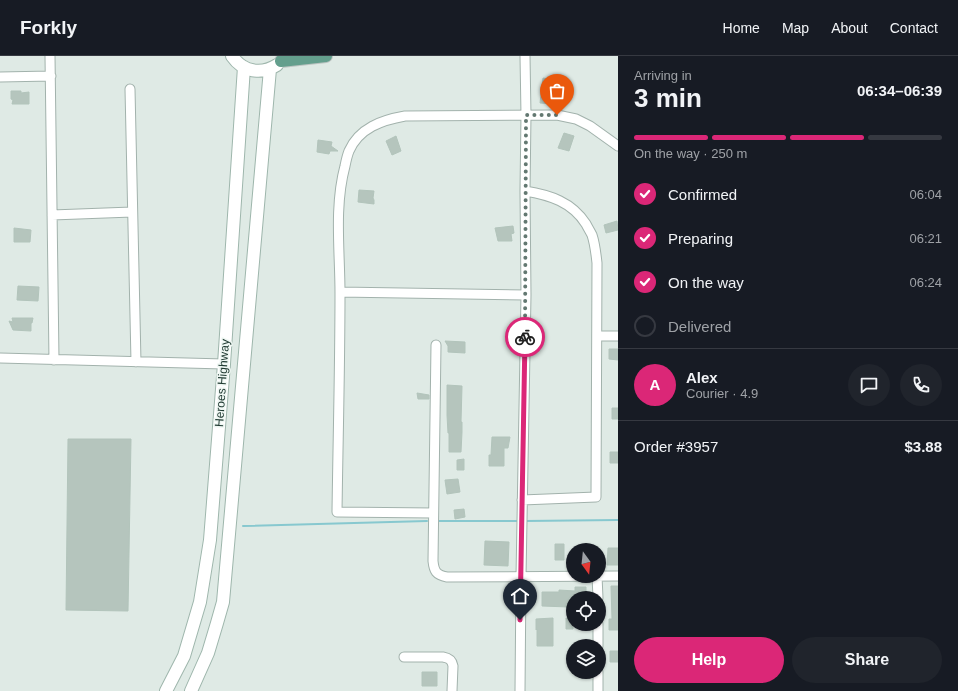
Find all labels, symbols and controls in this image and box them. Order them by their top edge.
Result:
text: Forkly [20,17,77,38]
text: Home [723,20,760,36]
text: Map [782,20,809,36]
text: About [831,20,868,36]
text: Contact [890,20,938,36]
text: Arriving in [634,68,692,83]
pin [540,74,574,115]
icon: bag [546,80,568,102]
text: 06:34–06:39 [857,82,942,99]
text: 3 min [634,83,702,113]
text: On the way · 250 m [634,146,747,161]
icon: check [634,183,656,205]
text: Confirmed [668,186,737,203]
text: 06:04 [909,187,942,202]
icon: check [634,227,656,249]
text: Preparing [668,230,733,247]
text: 06:21 [909,231,942,246]
icon: check [634,271,656,293]
text: On the way [668,274,744,291]
text: 06:24 [909,275,942,290]
courier [505,317,545,357]
text: Delivered [668,318,731,335]
icon: bike [514,326,536,348]
street label: Heroes Highway [212,339,232,427]
button: chat [848,364,890,406]
button: phone [900,364,942,406]
text: Alex [686,369,718,386]
text: A [650,376,660,393]
text: Courier · 4.9 [686,386,758,401]
text: Order #3957 [634,438,718,455]
text: $3.88 [904,438,942,455]
north arrow [566,543,606,583]
map controls [566,543,606,679]
pin [503,579,537,620]
icon: home [509,585,531,607]
button: locate [566,591,606,631]
button: Help [634,637,784,683]
button: Share [792,637,942,683]
button: layers [566,639,606,679]

